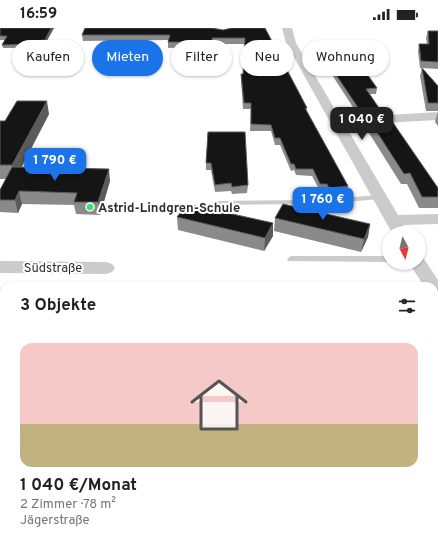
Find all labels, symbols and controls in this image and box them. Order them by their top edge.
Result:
text: 16:59 [20,5,57,24]
chip: Kaufen [12,40,84,76]
chip: Mieten [92,40,163,76]
chip: Filter [171,40,232,76]
chip: Neu [240,40,294,76]
chip: Wohnung [302,40,389,76]
pin: 1 040 € [325,107,399,141]
text: 1 040 € [339,112,385,128]
pin: 1 790 € [18,148,92,182]
text: 1 790 € [33,153,77,169]
pin: 1 760 € [286,187,360,221]
text: 1 760 € [302,192,344,208]
place label: Astrid-Lindgren-Schule [98,201,240,217]
marker: Astrid-Lindgren-Schule [85,202,95,212]
north arrow [382,226,426,270]
map controls [382,226,426,270]
street label: Südstraße [24,261,82,277]
text: 3 Objekte [20,295,96,317]
icon: filters [396,295,418,317]
icon: home [183,369,255,441]
text: 1 040 €/Monat [20,475,137,497]
text: 2 Zimmer · 78 m² [20,497,116,513]
text: Jägerstraße [20,513,89,529]

